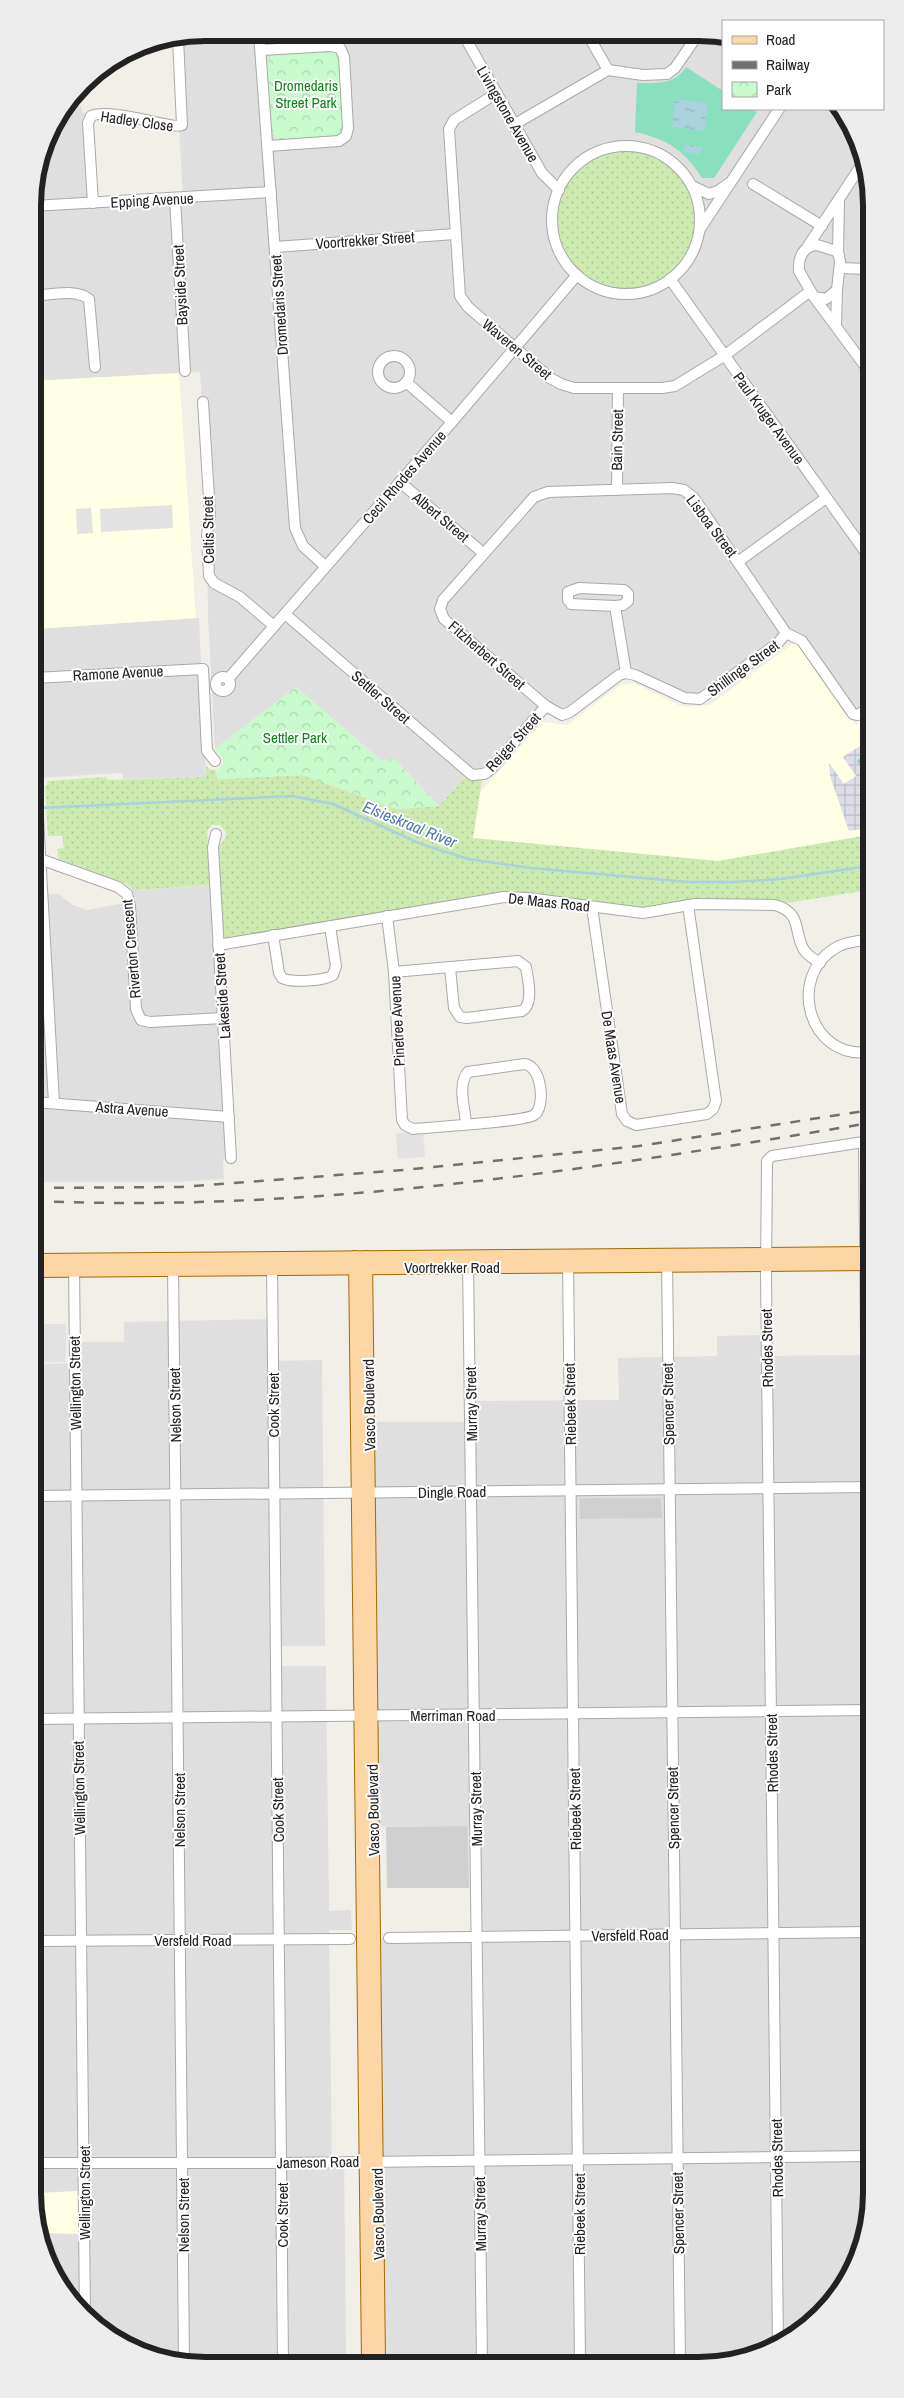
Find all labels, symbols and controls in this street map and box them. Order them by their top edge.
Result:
legend [722,20,884,110]
text: Road [766,29,795,50]
text: Railway [766,54,811,75]
street label: Livingstone Avenue [472,62,544,166]
park label: Dromedaris Street Park [274,75,338,113]
text: Park [766,79,792,100]
street label: Hadley Close [99,106,175,137]
street label: Epping Avenue [110,187,194,213]
street label: Voortrekker Street [315,226,416,254]
street label: Bayside Street [167,244,193,326]
street label: Dromedaris Street [265,254,293,356]
street label: Waveren Street [478,314,557,385]
street label: Paul Kruger Avenue [728,368,810,468]
street label: Bain Street [606,408,628,471]
street label: Cecil Rhodes Avenue [357,425,451,528]
street label: Albert Street [407,486,474,547]
street label: Lisboa Street [682,490,743,562]
street label: Celtis Street [197,495,219,564]
street label: Fitzherbert Street [444,616,530,695]
street label: Shillinge Street [703,634,784,701]
street label: Ramone Avenue [72,660,164,686]
street label: Settler Street [347,666,415,729]
street label: Reiger Street [481,707,546,776]
park label: Settler Park [263,727,328,748]
water label: Elsieskraal River [360,795,461,853]
street label: De Maas Road [507,887,591,917]
street label: Riverton Crescent [116,898,146,999]
street label: Lakeside Street [208,952,235,1040]
street label: Pinetree Avenue [384,975,410,1067]
street label: De Maas Avenue [596,1009,632,1105]
street label: Astra Avenue [94,1096,169,1122]
street label: Voortrekker Road [404,1257,500,1278]
street label: Rhodes Street [756,1308,778,1387]
street label: Wellington Street [64,1335,86,1430]
street label: Vasco Boulevard [358,1359,380,1451]
street label: Riebeek Street [559,1362,581,1445]
street label: Spencer Street [657,1362,679,1445]
street label: Murray Street [460,1366,482,1441]
street label: Nelson Street [164,1367,186,1442]
street label: Cook Street [263,1372,284,1437]
street label: Dingle Road [418,1481,486,1503]
street label: Merriman Road [410,1705,496,1726]
street label: Rhodes Street [761,1713,783,1792]
street label: Wellington Street [68,1740,90,1835]
street label: Vasco Boulevard [362,1764,384,1856]
street label: Spencer Street [662,1766,684,1849]
street label: Riebeek Street [564,1767,586,1850]
street label: Murray Street [465,1771,487,1846]
street label: Nelson Street [169,1772,190,1847]
street label: Cook Street [267,1777,289,1843]
street label: Versfeld Road [591,1924,669,1946]
street label: Versfeld Road [154,1930,232,1951]
street label: Rhodes Street [766,2118,788,2197]
street label: Wellington Street [74,2145,95,2240]
street label: Jameson Road [276,2151,360,2173]
street label: Vasco Boulevard [367,2168,389,2260]
street label: Spencer Street [667,2171,689,2254]
street label: Riebeek Street [569,2172,590,2255]
street label: Murray Street [469,2176,491,2251]
street label: Nelson Street [173,2177,194,2252]
street label: Cook Street [272,2182,293,2247]

